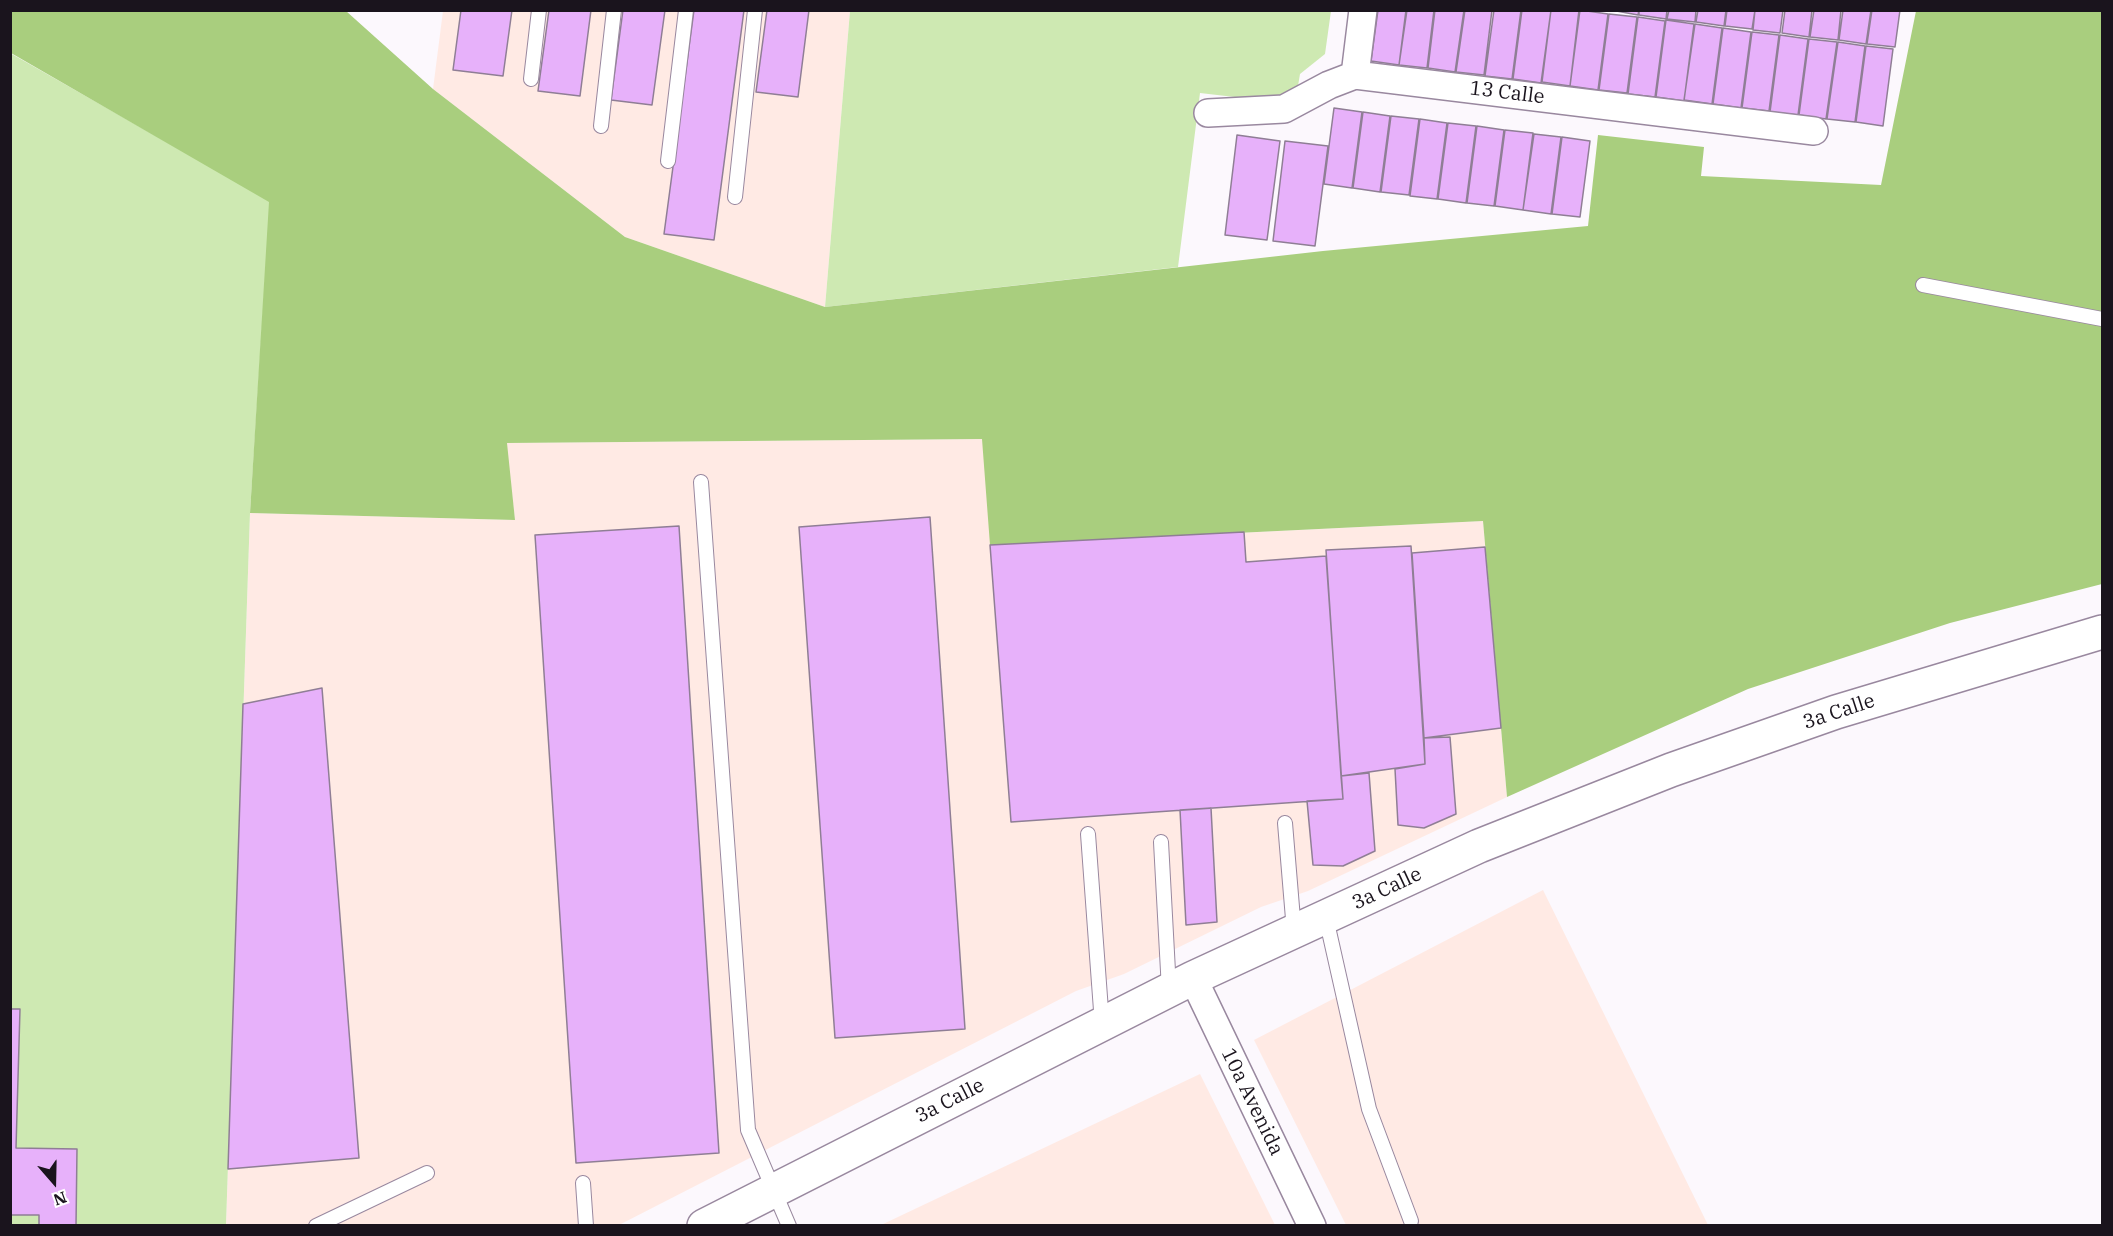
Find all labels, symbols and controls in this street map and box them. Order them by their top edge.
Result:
street label: 13 Calle [1468,77,1546,109]
street label: 3a Calle [1800,689,1878,735]
street label: 3a Calle [1348,862,1426,916]
street label: 10a Avenida [1216,1045,1288,1159]
street label: 3a Calle [912,1074,988,1128]
north arrow [24,1152,84,1212]
text: N [51,1187,70,1210]

